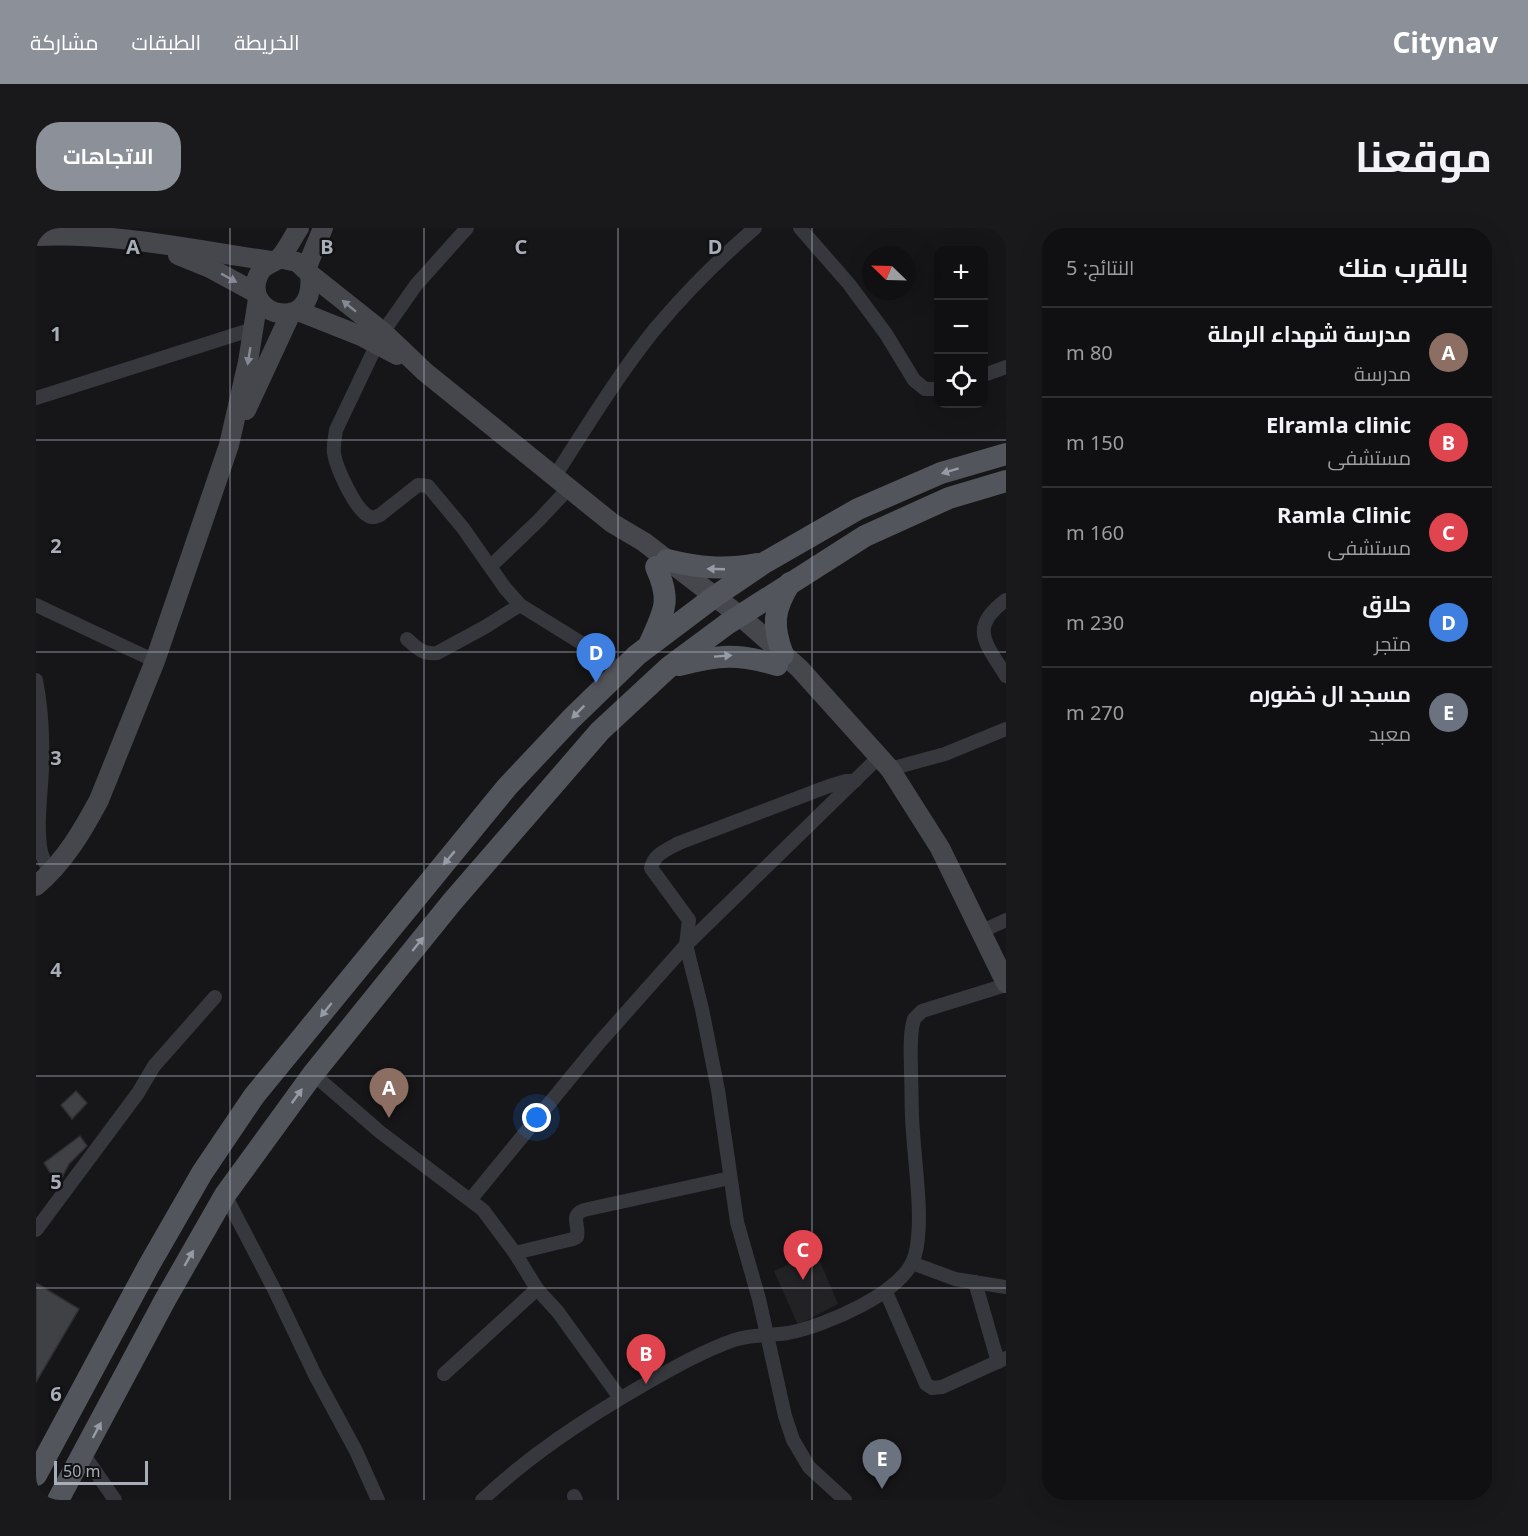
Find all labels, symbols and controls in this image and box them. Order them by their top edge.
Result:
text: Citynav [1393,23,1498,61]
text: مشاركة [30,28,99,56]
text: الطبقات [132,28,201,56]
text: الخريطة [234,28,300,56]
button: الاتجاهات [36,122,181,191]
text: موقعنا [1355,127,1492,184]
text: A [126,233,140,260]
text: B [320,233,334,260]
text: C [515,233,528,260]
text: D [708,233,722,260]
north arrow [862,246,916,300]
map controls [934,246,988,408]
button: + [934,246,988,300]
text: بالقرب منك [1339,249,1468,285]
text: النتائج: 5 [1066,254,1134,281]
one-way arrow [221,273,237,284]
one-way arrow [341,299,357,312]
button: − [934,300,988,354]
text: مدرسة شهداء الرملة [1208,318,1411,348]
text: 1 [50,320,62,347]
text: 80 m [1066,339,1113,366]
text: A [1442,339,1455,366]
one-way arrow [244,347,253,366]
button: locate [934,354,988,408]
text: مدرسة [1354,360,1411,387]
text: Elramla clinic [1266,409,1411,439]
text: 150 m [1066,429,1124,456]
text: B [1442,429,1455,456]
text: مستشفى [1327,444,1411,471]
one-way arrow [941,467,959,476]
text: Ramla Clinic [1277,499,1411,529]
text: 160 m [1066,519,1124,546]
text: C [1442,519,1455,546]
text: 2 [50,532,62,559]
text: مستشفى [1327,534,1411,561]
one-way arrow [706,564,725,573]
text: حلاق [1362,588,1411,618]
text: 230 m [1066,609,1124,636]
text: D [1441,609,1456,636]
text: متجر [1374,630,1411,657]
pin: D [576,634,616,683]
one-way arrow [714,652,733,661]
text: مسجد ال خضوره [1249,678,1411,708]
text: 270 m [1066,699,1124,726]
text: E [1443,699,1454,726]
one-way arrow [571,705,585,720]
text: معبد [1369,720,1411,747]
text: 3 [50,744,62,771]
one-way arrow [442,850,455,866]
one-way arrow [412,936,425,952]
text: 4 [50,956,62,983]
one-way arrow [320,1002,333,1018]
pin: A [370,1068,408,1118]
one-way arrow [291,1089,303,1105]
your location [522,1103,551,1132]
text: 5 [50,1168,62,1195]
pin: C [784,1230,822,1280]
one-way arrow [183,1250,193,1267]
pin: B [626,1334,666,1384]
text: 6 [50,1380,62,1407]
one-way arrow [92,1422,102,1439]
pin: E [862,1440,902,1489]
scale bar [54,1458,148,1486]
text: 50 m [63,1460,100,1482]

